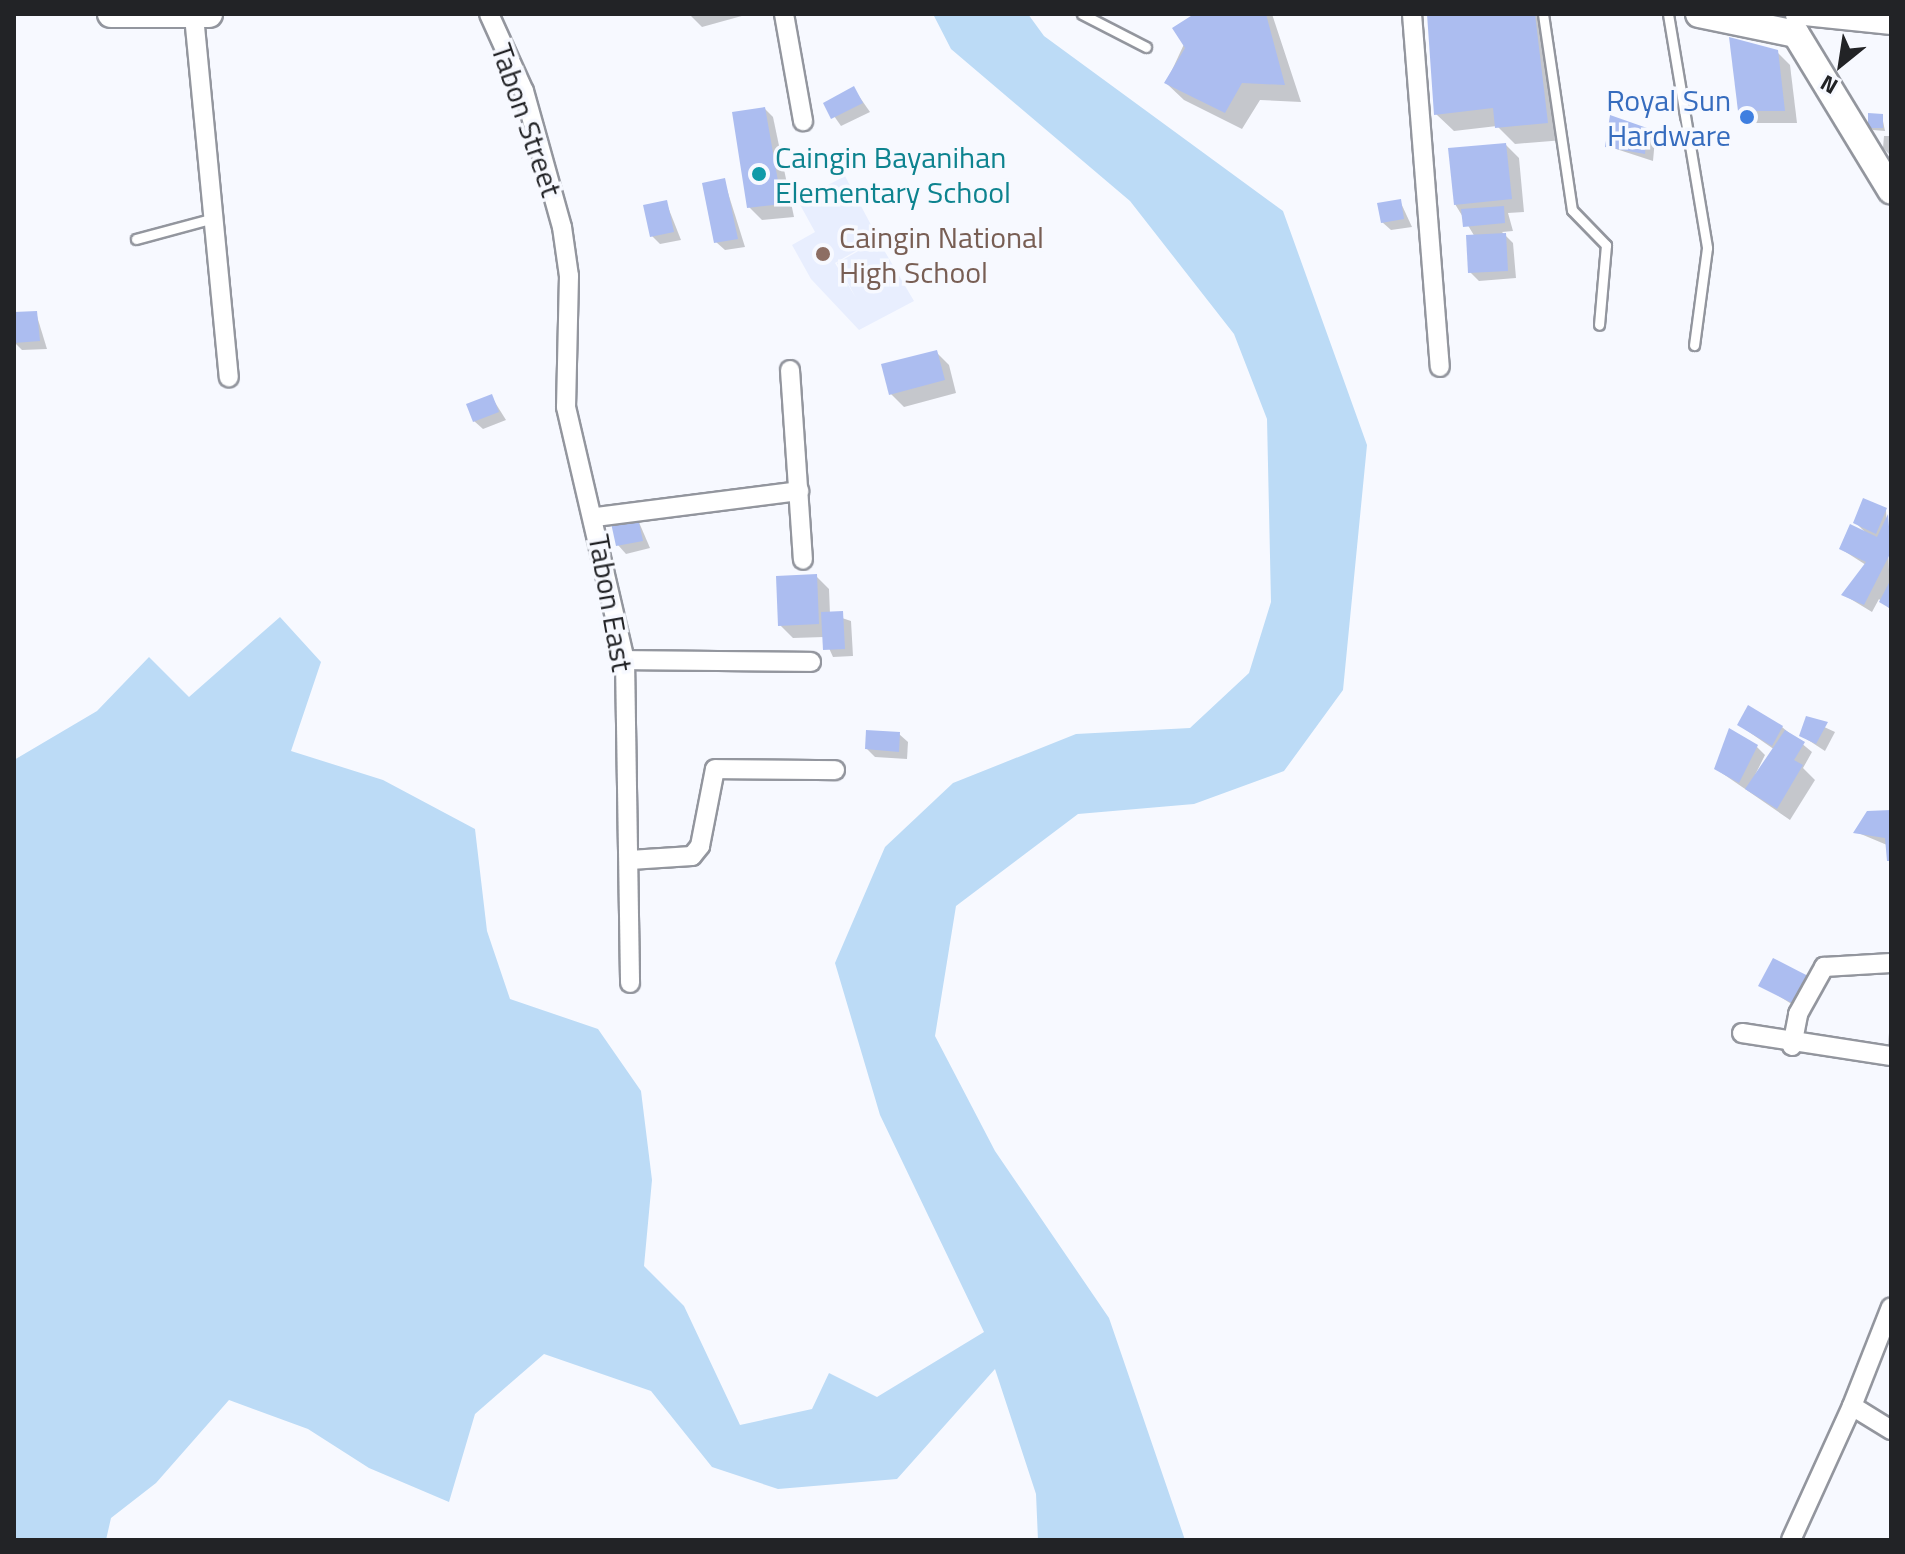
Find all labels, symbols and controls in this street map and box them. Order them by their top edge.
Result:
north arrow [1801,24,1881,104]
street label: Tabon Street [484,39,570,201]
text: N [1814,66,1844,103]
place label: Royal Sun Hardware [1606,82,1731,152]
marker: Royal Sun Hardware [1738,108,1756,126]
place label: Caingin Bayanihan Elementary School [775,139,1011,210]
marker: Caingin Bayanihan Elementary School [750,165,768,183]
place label: Caingin National High School [839,219,1044,290]
marker: Caingin National High School [814,245,832,263]
street label: Tabon East [581,532,641,674]

